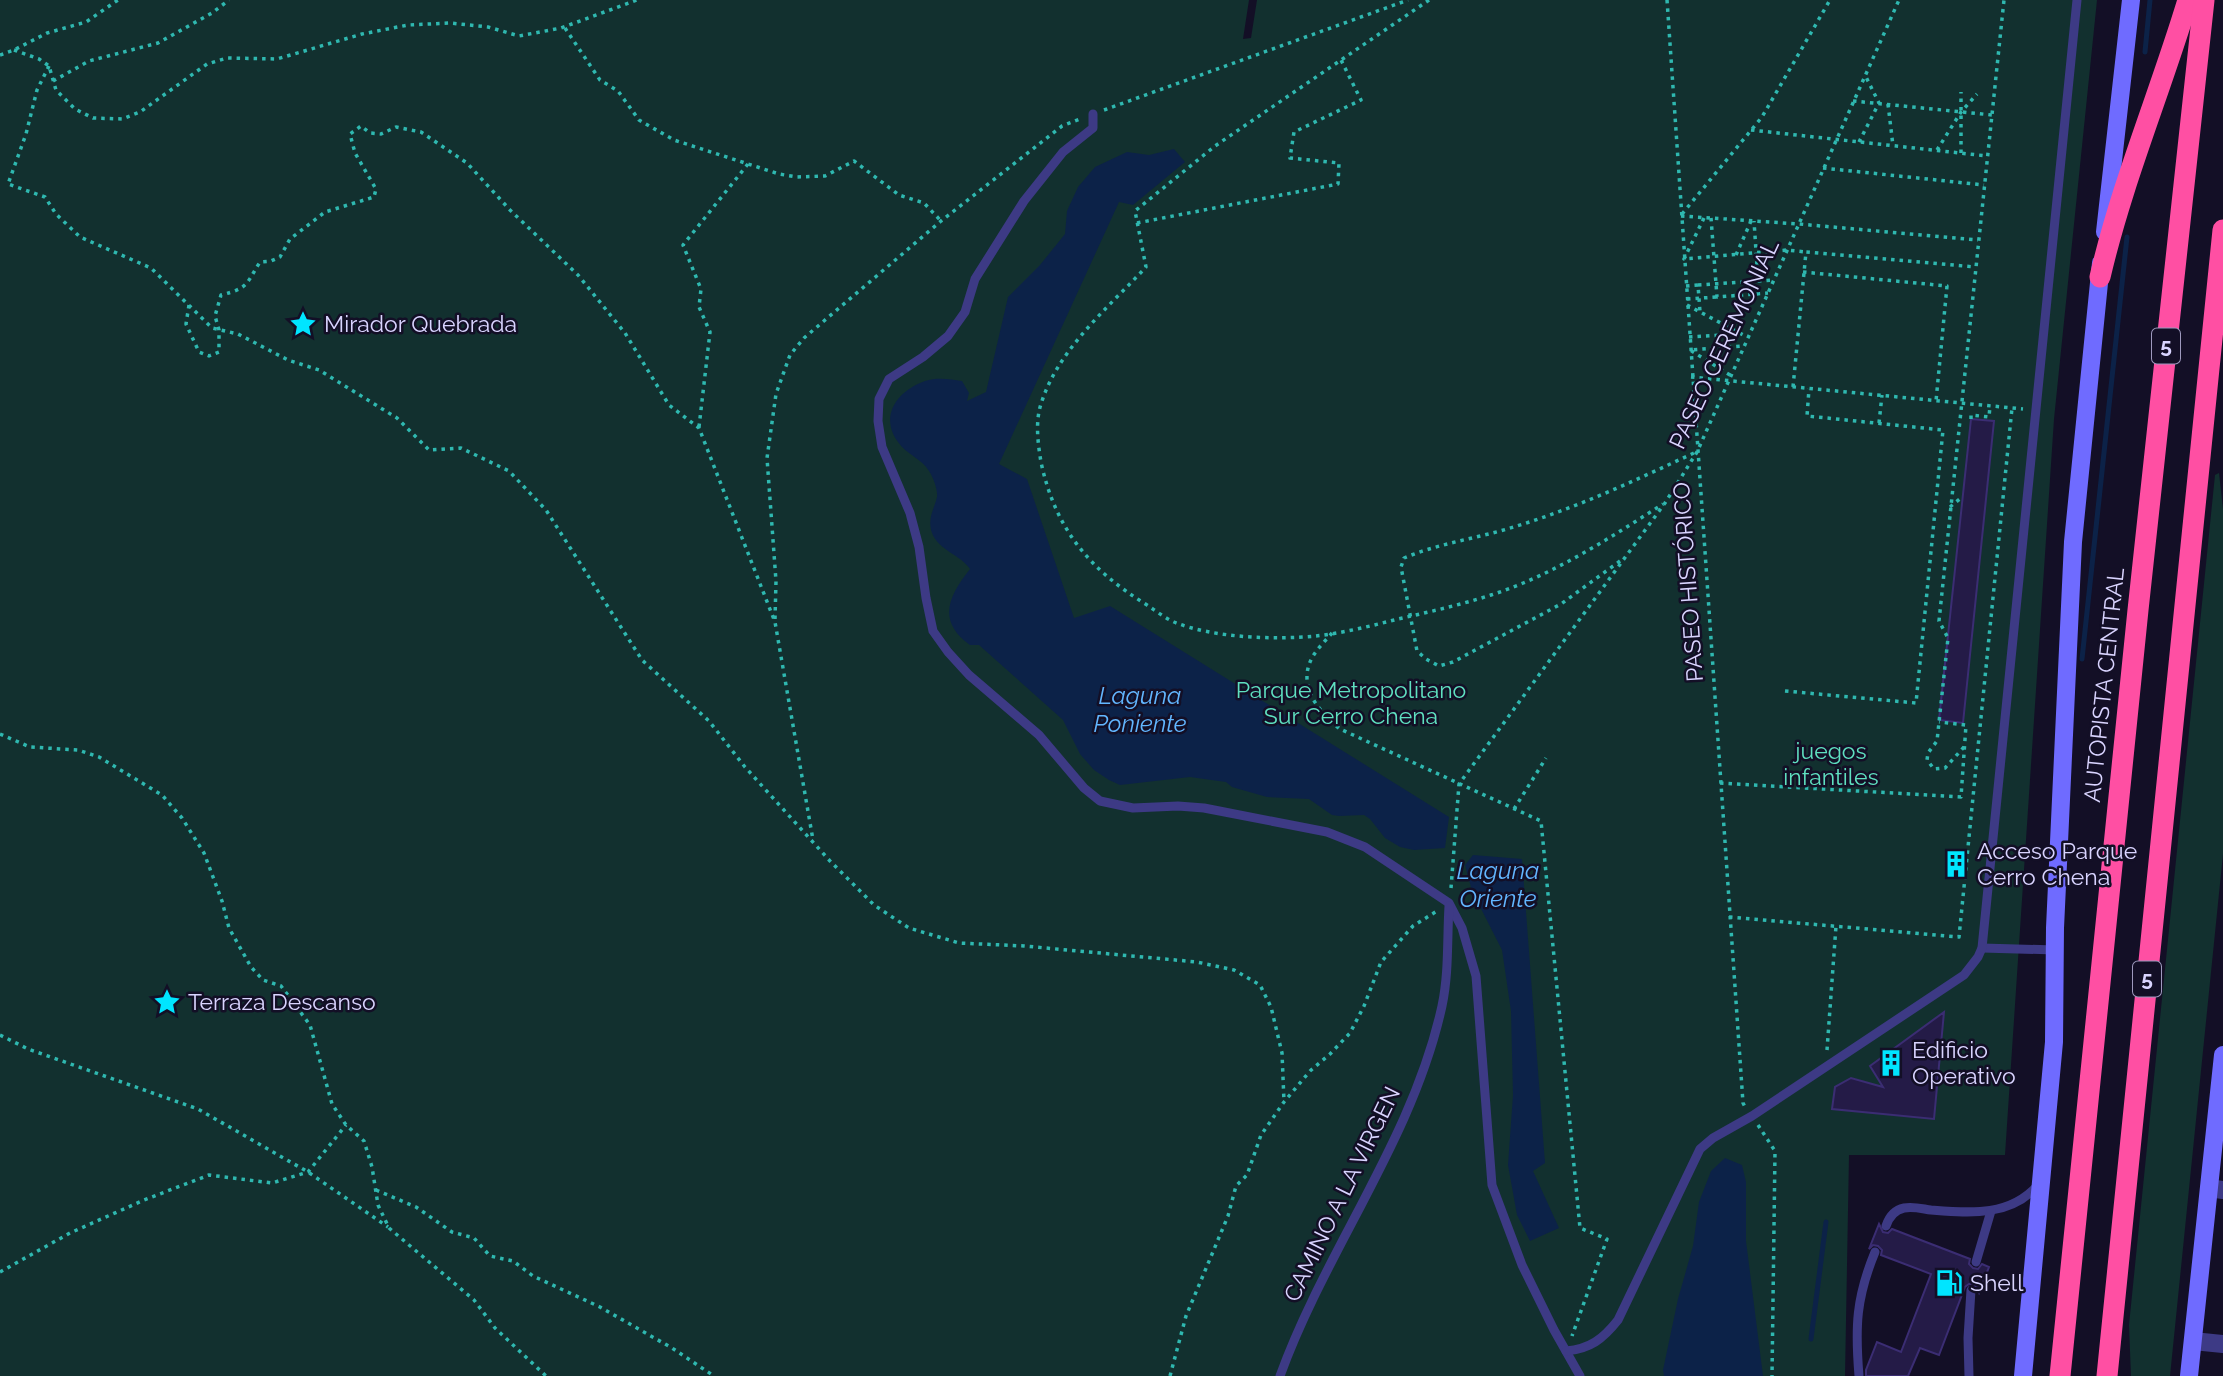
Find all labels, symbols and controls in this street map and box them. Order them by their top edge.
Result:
street label: PASEO CEREMONIAL [1663,234,1784,453]
place icon: Mirador Quebrada [288,309,318,339]
place label: Mirador Quebrada [324,310,517,337]
road number: 5 [2152,328,2180,364]
street label: PASEO HISTÓRICO [1667,481,1708,683]
street label: AUTOPISTA CENTRAL [2078,566,2129,803]
park label: Parque Metropolitano Sur Cerro Chena [1236,676,1466,729]
water label: Laguna Poniente [1094,681,1187,738]
park label: juegos infantiles [1783,737,1879,790]
place label: Acceso Parque Cerro Chena [1977,837,2137,890]
building icon: Acceso Parque Cerro Chena [1941,849,1971,879]
water label: Laguna Oriente [1457,856,1539,913]
road number: 5 [2133,962,2161,996]
place icon: Terraza Descanso [152,987,182,1017]
place label: Terraza Descanso [188,988,376,1015]
place label: Edificio Operativo [1912,1036,2016,1089]
building icon: Edificio Operativo [1876,1048,1906,1078]
street label: CAMINO A LA VIRGEN [1278,1082,1405,1306]
fuel station icon: Shell [1934,1268,1964,1298]
place label: Shell [1970,1269,2024,1296]

